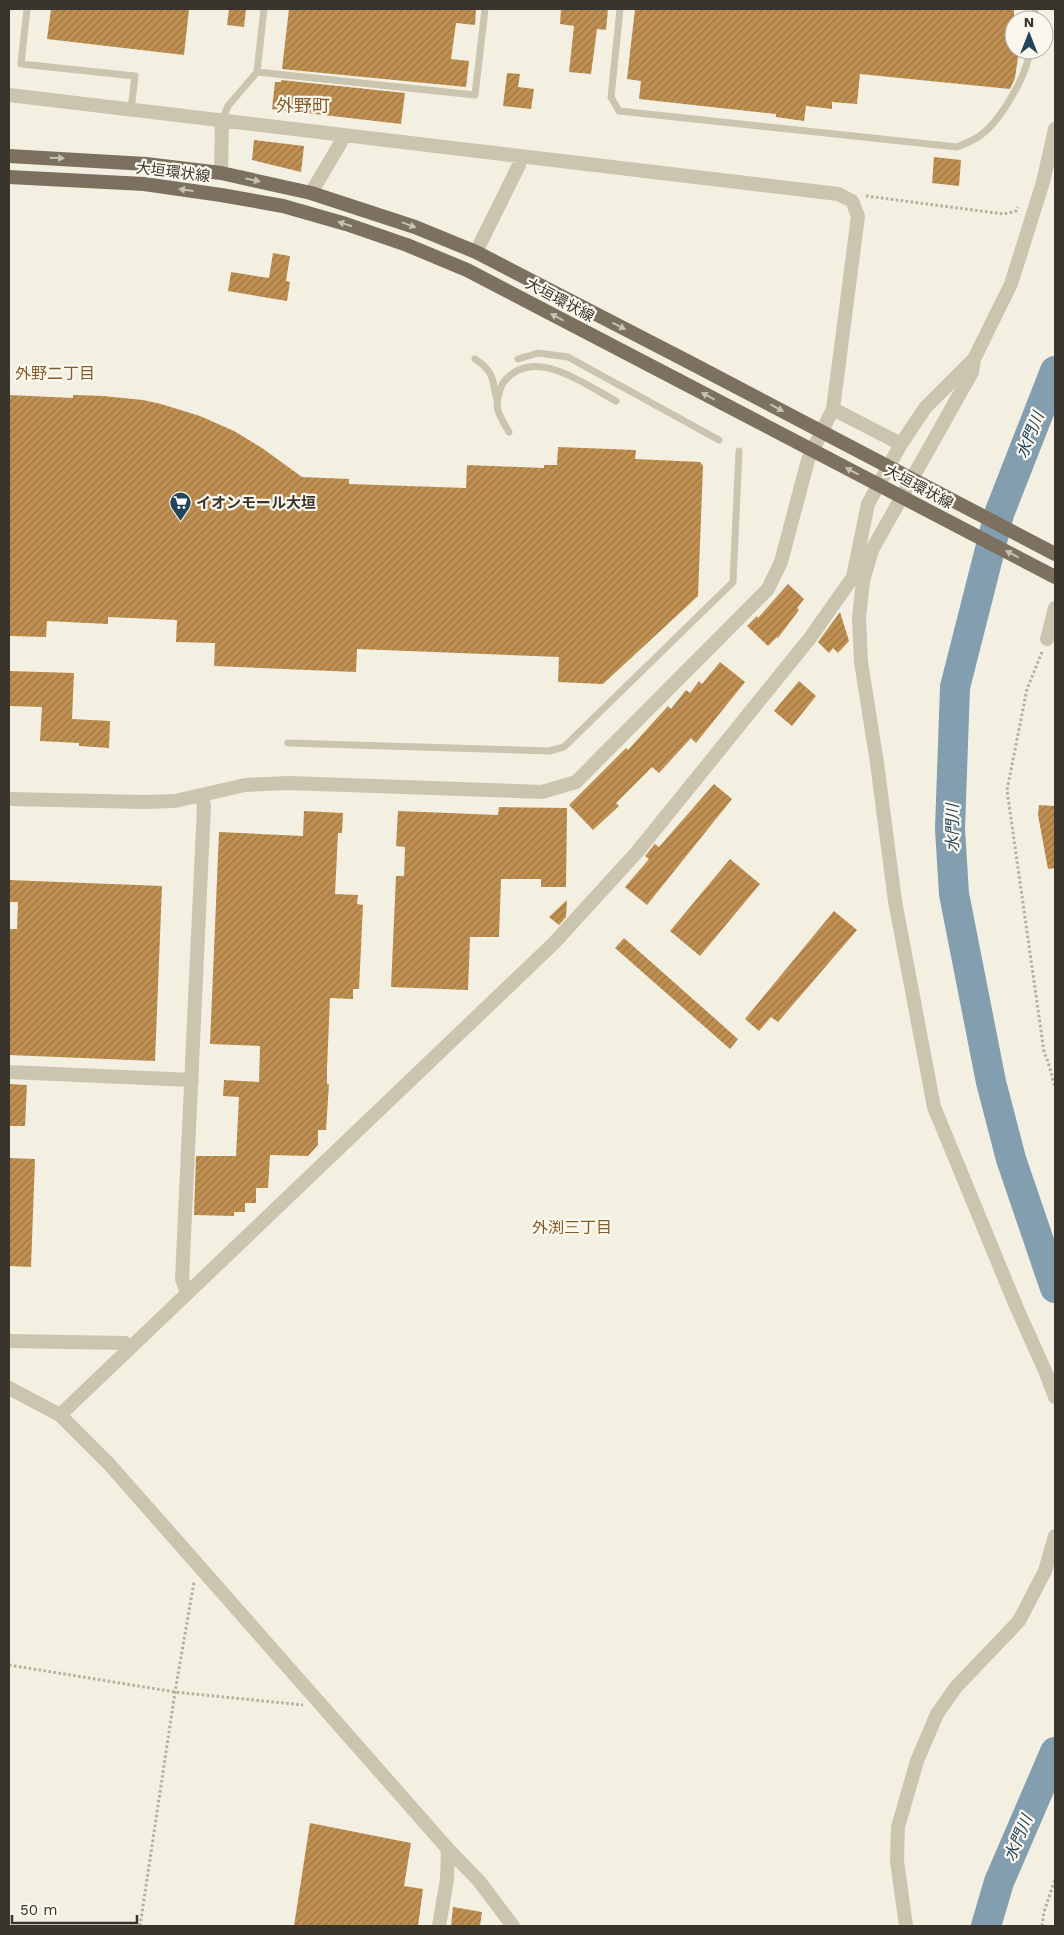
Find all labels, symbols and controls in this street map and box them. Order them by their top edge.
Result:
north arrow [1004,10,1054,60]
text: N [1024,14,1034,30]
district label: 外野町 [276,95,330,116]
one-way arrow [50,155,66,163]
street label: 大垣環状線 [135,158,211,186]
one-way arrow [246,177,262,185]
one-way arrow [178,186,194,194]
one-way arrow [337,220,352,228]
one-way arrow [402,222,417,229]
street label: 大垣環状線 [523,274,597,326]
one-way arrow [550,313,565,321]
one-way arrow [612,322,626,330]
district label: 外野二丁目 [15,364,95,383]
one-way arrow [701,392,716,400]
one-way arrow [769,404,784,412]
water label: 水門川 [1012,407,1049,461]
street label: 大垣環状線 [882,461,956,513]
one-way arrow [845,467,860,475]
supermarket icon: イオンモール大垣 [168,491,192,522]
place label: イオンモール大垣 [196,494,316,512]
one-way arrow [1005,550,1019,558]
water label: 水門川 [943,802,962,852]
district label: 外渕三丁目 [532,1218,612,1237]
water label: 水門川 [1000,1810,1037,1864]
scale bar [12,1892,138,1924]
text: 50 m [20,1901,57,1919]

